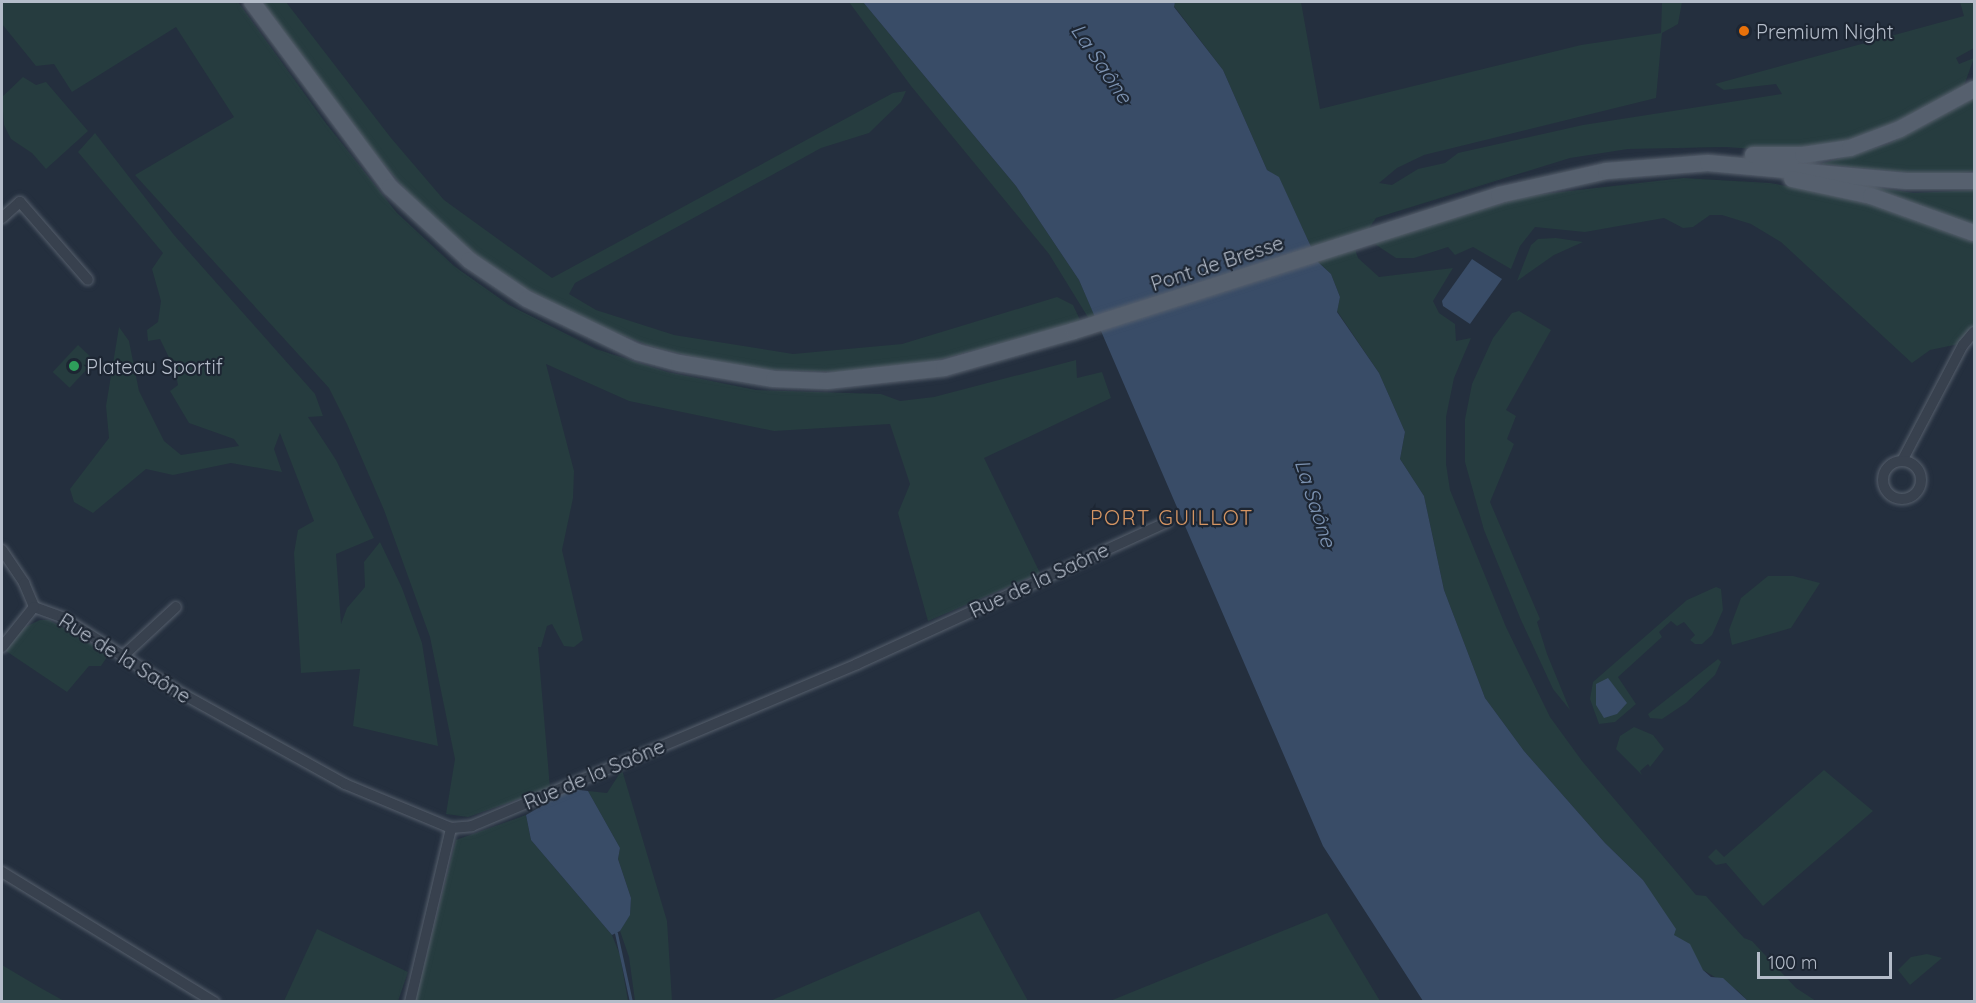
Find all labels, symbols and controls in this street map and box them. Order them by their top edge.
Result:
water label: La Saône [1066,18,1138,108]
place label: Premium Night [1756,19,1894,43]
marker: Premium Night [1737,24,1751,38]
street label: Pont de Bresse [1148,230,1286,296]
place label: Plateau Sportif [86,354,223,378]
marker: Plateau Sportif [67,359,81,373]
water label: La Saône [1290,456,1342,550]
district label: PORT GUILLOT [1090,504,1254,530]
street label: Rue de la Saône [966,537,1112,623]
street label: Rue de la Saône [55,608,195,708]
street label: Rue de la Saône [520,734,668,814]
scale bar [1760,940,1895,978]
text: 100 m [1768,951,1817,974]

